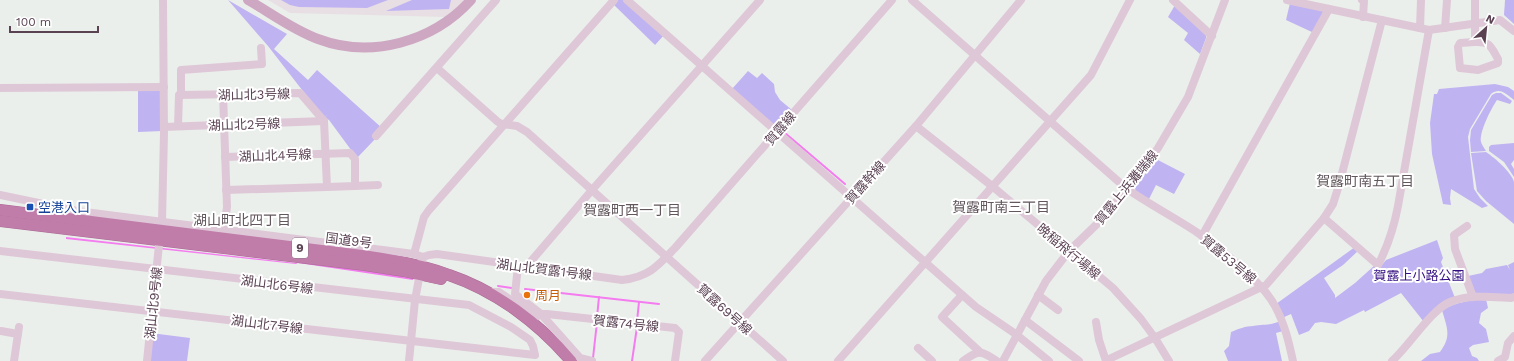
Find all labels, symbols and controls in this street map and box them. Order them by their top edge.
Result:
scale bar [10,8,98,34]
north arrow [1466,8,1506,48]
text: N [1484,12,1497,27]
text: 100 m [16,15,51,29]
street label: 湖山北3号線 [218,86,290,103]
street label: 賀露線 [762,109,799,148]
street label: 湖山北2号線 [207,116,281,133]
street label: 湖山北4号線 [238,147,312,164]
street label: 賀露上浜灘端線 [1092,147,1161,227]
street label: 賀露幹線 [842,158,888,207]
district label: 賀露町南五丁目 [1316,173,1414,189]
district label: 賀露町南三丁目 [952,199,1050,215]
place label: 空港入口 [38,200,90,215]
marker: 空港入口 [25,202,35,212]
district label: 賀露町西一丁目 [583,202,681,218]
district label: 湖山町北四丁目 [193,212,291,228]
street label: 晩稲飛行場線 [1034,221,1103,282]
street label: 国道9号 [325,230,373,251]
street label: 賀露53号線 [1198,232,1259,287]
road number: 9 [292,238,308,258]
street label: 湖山北賀露1号線 [495,256,593,283]
street label: 湖山北9号線 [142,266,165,340]
park label: 賀露上小路公園 [1373,268,1465,283]
street label: 湖山北6号線 [240,273,314,296]
street label: 賀露69号線 [694,281,755,338]
place label: 周月 [535,288,561,303]
marker: 周月 [522,290,532,300]
street label: 湖山北7号線 [230,313,304,336]
street label: 賀露74号線 [592,313,660,334]

